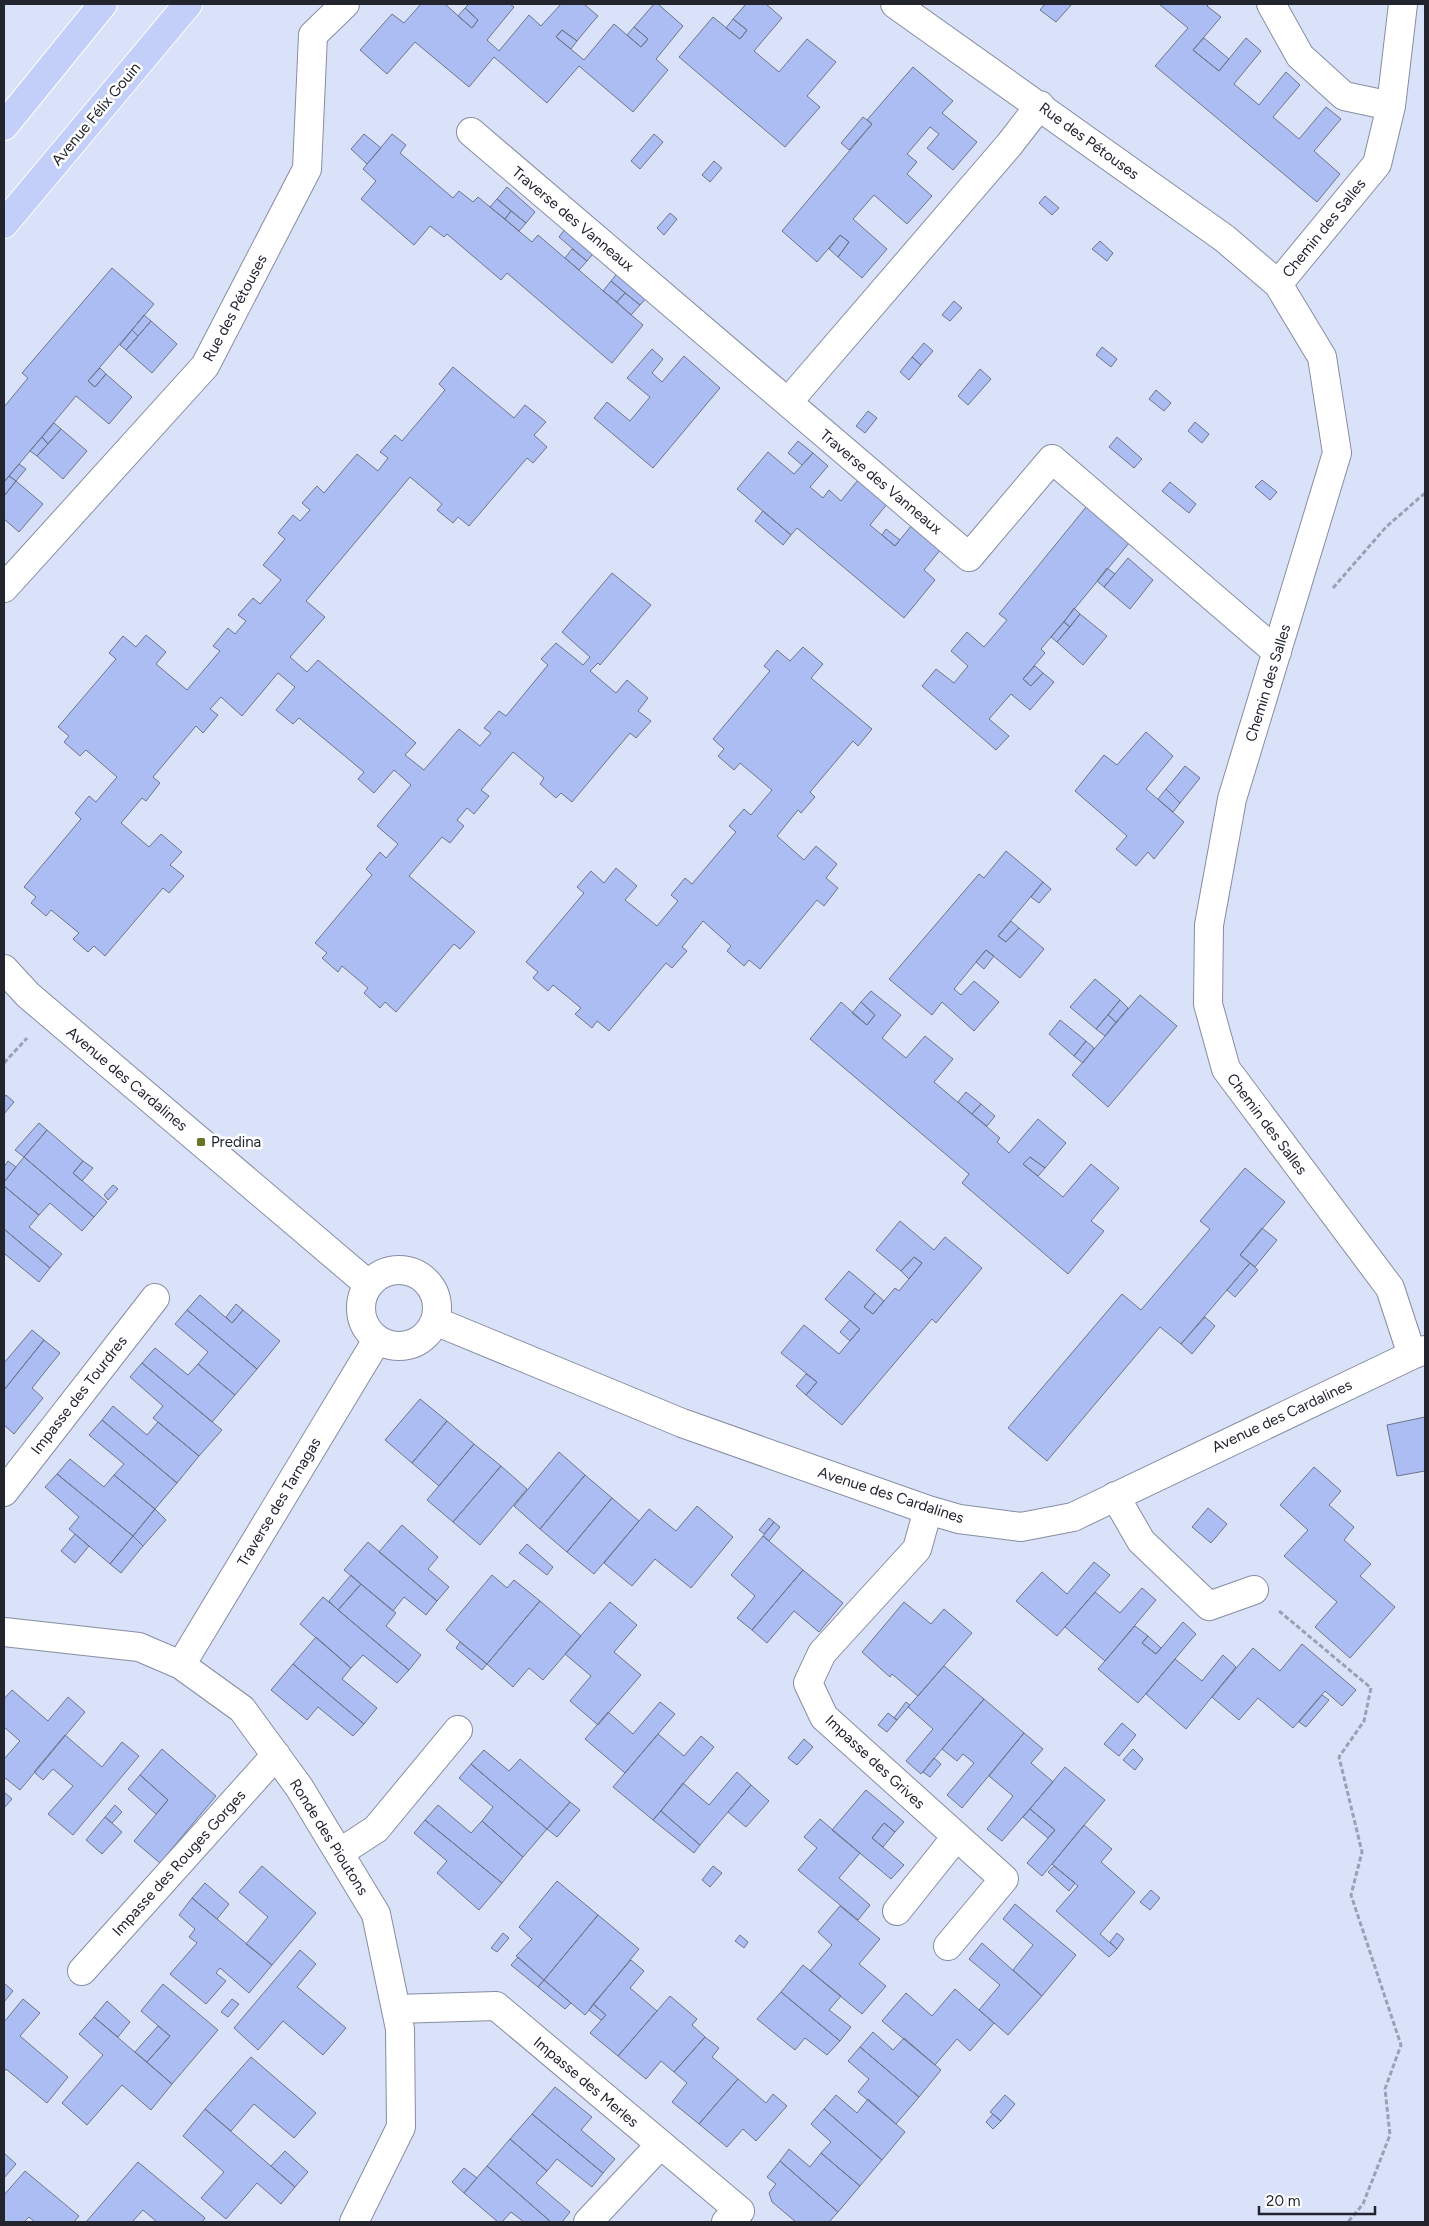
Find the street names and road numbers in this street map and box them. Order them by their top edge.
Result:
street label: Avenue Félix Gouin [48,59,144,169]
street label: Rue des Pétouses [1036,99,1142,183]
street label: Traverse des Vanneaux [509,163,637,275]
street label: Chemin des Salles [1279,175,1369,281]
street label: Rue des Pétouses [199,251,271,365]
street label: Traverse des Vanneaux [817,426,945,538]
street label: Chemin des Salles [1242,622,1294,744]
street label: Avenue des Cardalines [63,1023,191,1135]
street label: Chemin des Salles [1223,1070,1311,1178]
street label: Impasse des Tourdres [27,1332,131,1458]
street label: Avenue des Cardalines [1209,1376,1355,1456]
street label: Traverse des Tarnagas [233,1434,325,1570]
street label: Avenue des Cardalines [816,1463,966,1527]
street label: Impasse des Grives [821,1711,929,1813]
street label: Ronde des Pioutons [286,1776,372,1898]
street label: Impasse des Rouges Gorges [109,1786,249,1940]
street label: Impasse des Merles [530,2033,642,2131]

